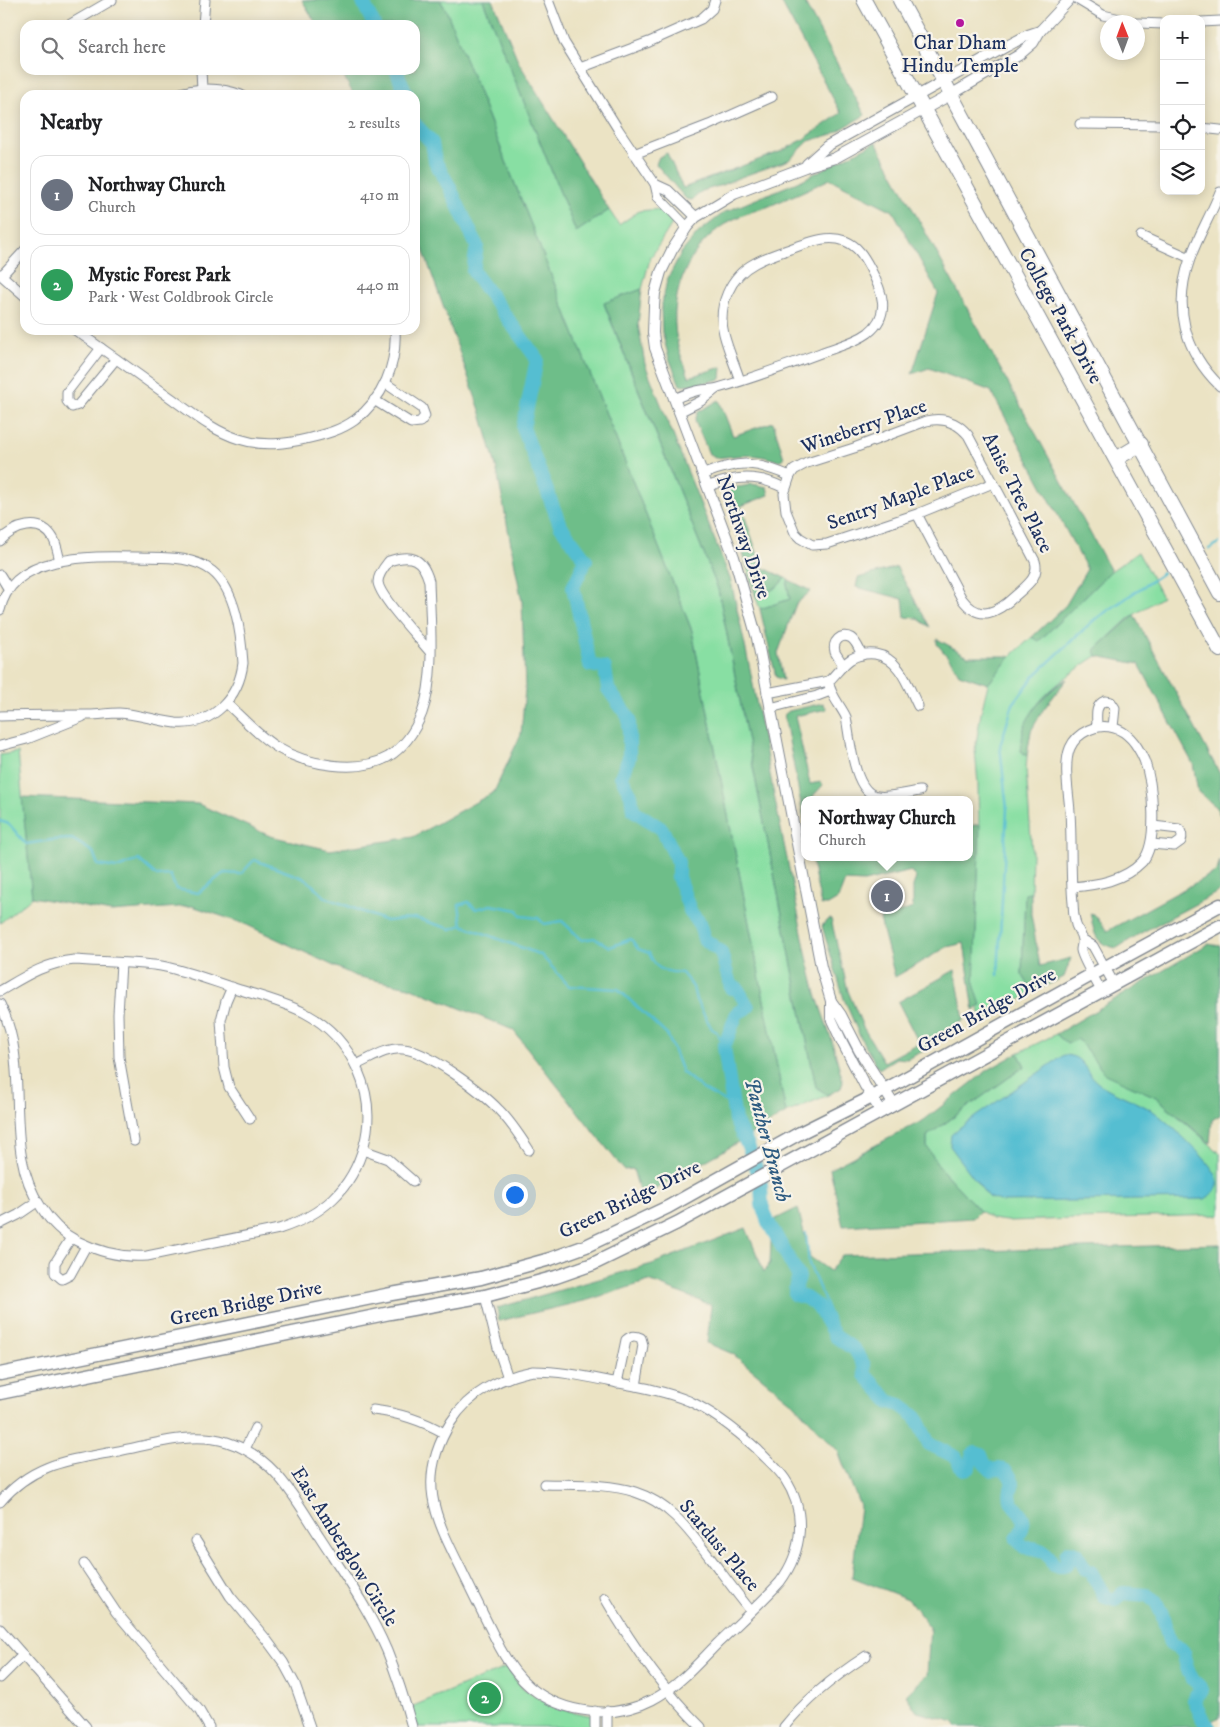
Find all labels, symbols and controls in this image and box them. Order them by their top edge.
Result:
north arrow [1100,15,1145,60]
map controls [1160,15,1205,195]
button: + [1160,15,1205,60]
marker: Char Dham Hindu Temple [954,17,966,29]
search box [20,20,420,75]
place label: Char Dham Hindu Temple [902,31,1018,79]
icon: search [38,34,66,62]
text: Search here [78,36,166,59]
button: − [1160,60,1205,105]
button: locate [1160,105,1205,150]
text: Nearby [40,110,102,136]
text: 2 results [348,113,400,133]
button: layers [1160,150,1205,195]
text: Northway Church [88,174,225,197]
text: 1 [54,185,60,205]
text: 410 m [360,185,399,205]
text: Church [88,197,136,217]
street label: College Park Drive [1012,244,1108,388]
text: Mystic Forest Park [88,264,231,287]
text: 2 [53,275,61,295]
text: 440 m [357,275,399,295]
text: Park · West Coldbrook Circle [88,287,273,307]
street label: Wineberry Place [797,394,930,461]
street label: Anise Tree Place [976,429,1058,557]
street label: Sentry Maple Place [824,460,978,536]
street label: Northway Drive [710,472,776,602]
popup [801,796,973,861]
text: Northway Church [818,807,956,830]
text: Church [818,830,866,850]
pin: 1 [871,877,903,915]
street label: Green Bridge Drive [913,963,1061,1059]
water label: Panther Branch [738,1075,796,1205]
street label: Green Bridge Drive [555,1155,705,1245]
your location [502,1182,528,1208]
street label: Green Bridge Drive [168,1276,324,1332]
street label: East Amberglow Circle [285,1462,403,1632]
street label: Stardust Place [673,1495,765,1597]
pin: 2 [469,1679,501,1717]

